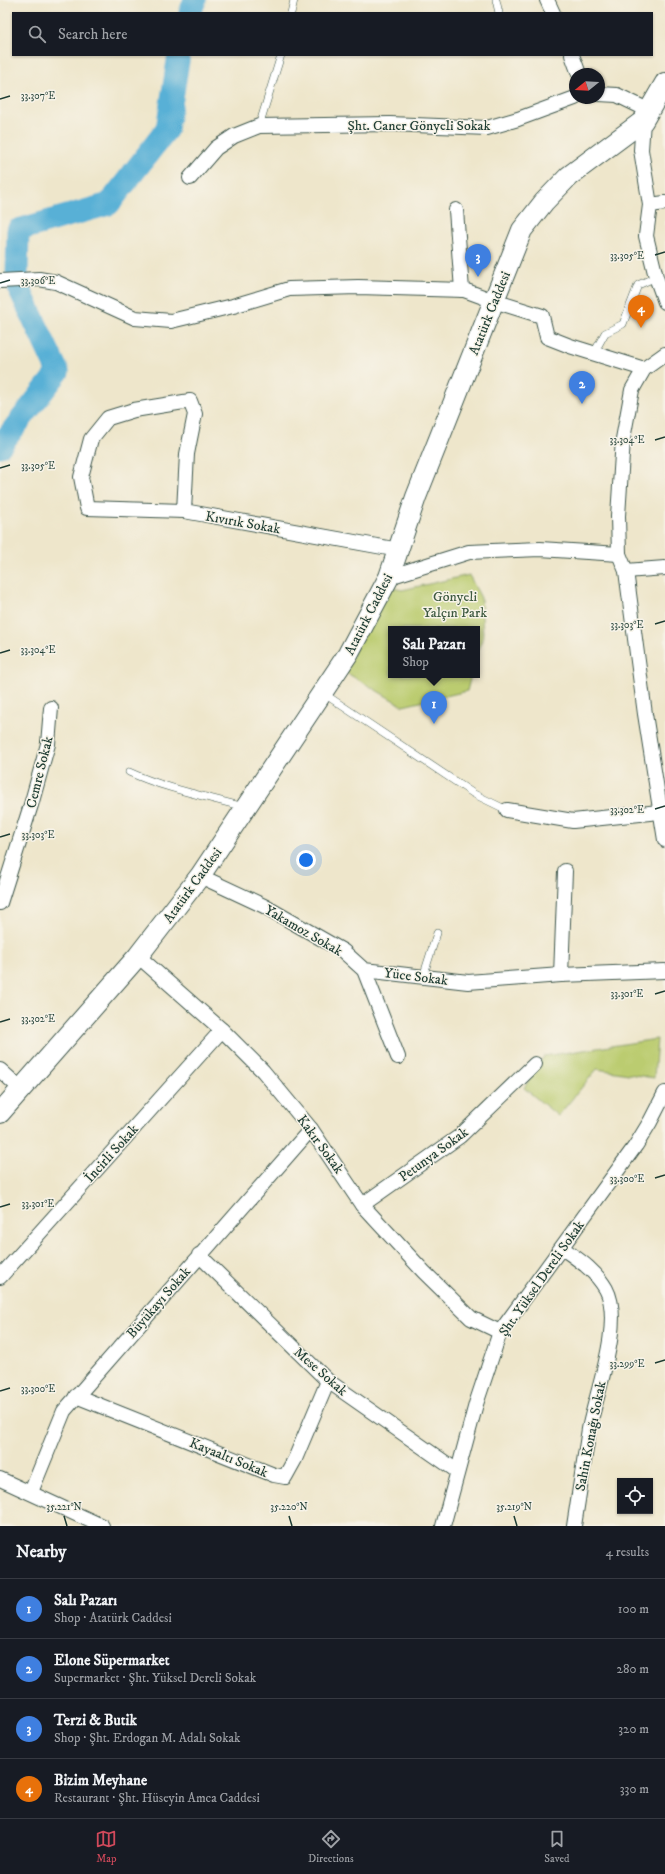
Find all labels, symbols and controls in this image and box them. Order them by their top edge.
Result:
search box [12,12,653,56]
icon: search [26,23,48,45]
text: Search here [58,25,127,44]
north arrow [569,68,605,104]
text: 33.307°E [21,90,55,102]
street label: Şht. Caner Gönyeli Sokak [348,117,491,135]
pin: 3 [465,244,491,277]
text: 33.305°E [610,250,644,262]
street label: Atatürk Caddesi [465,268,515,358]
text: 33.306°E [21,275,55,287]
pin: 4 [628,295,654,328]
pin: 2 [569,371,595,404]
text: 33.304°E [610,434,644,446]
text: 33.305°E [21,460,55,472]
street label: Kıvırık Sokak [204,508,282,538]
street label: Atatürk Caddesi [341,570,397,658]
park label: Gönyeli Yalçın Park [423,588,487,622]
text: 33.303°E [611,619,643,631]
popup [388,626,480,678]
text: Salı Pazarı [402,635,466,654]
text: 33.304°E [21,644,55,656]
text: Shop [402,654,429,670]
pin: 1 [421,691,447,724]
street label: Cemre Sokak [22,734,58,810]
text: 33.302°E [610,804,644,816]
text: 33.303°E [22,829,54,841]
street label: Atatürk Caddesi [159,844,226,927]
your location [296,850,316,870]
street label: Yakamoz Sokak [261,901,346,960]
street label: Yüce Sokak [383,964,449,990]
text: 33.301°E [611,988,643,1000]
text: 33.302°E [21,1013,55,1025]
street label: Kakır Sokak [293,1112,348,1178]
street label: İncirli Sokak [81,1121,143,1187]
street label: Petunya Sokak [395,1123,472,1186]
text: 33.300°E [610,1173,644,1185]
text: 33.301°E [22,1198,54,1210]
street label: Şht. Yüksel Dereli Sokak [495,1217,589,1340]
street label: Büyükayı Sokak [123,1263,195,1342]
street label: Mese Sokak [290,1343,351,1400]
text: 33.299°E [610,1358,645,1370]
street label: Sahin Konağı Sokak [571,1380,610,1493]
text: 33.300°E [21,1383,55,1395]
street label: Kayaaltı Sokak [187,1434,271,1482]
map controls [617,1478,653,1514]
button: locate [617,1478,653,1514]
text: 35.221°N [46,1501,82,1513]
text: 35.220°N [270,1501,308,1513]
text: 35.219°N [496,1501,532,1513]
text: Nearby [16,1541,66,1563]
text: 4 results [606,1544,649,1560]
text: Salı Pazarı [54,1591,117,1610]
text: 1 [27,1601,31,1617]
text: 100 m [618,1601,649,1617]
text: Shop · Atatürk Caddesi [54,1610,172,1626]
text: Elone Süpermarket [54,1651,169,1670]
text: 2 [26,1661,32,1677]
text: 280 m [617,1661,649,1677]
text: Supermarket · Şht. Yüksel Dereli Sokak [54,1670,256,1686]
text: Terzi & Butik [54,1711,137,1730]
text: 3 [27,1721,31,1737]
text: 320 m [618,1721,649,1737]
text: Shop · Şht. Erdogan M. Adalı Sokak [54,1730,241,1746]
text: Bizim Meyhane [54,1771,147,1790]
text: 4 [25,1781,33,1797]
text: 330 m [620,1781,649,1797]
text: Restaurant · Şht. Hüseyin Amca Caddesi [54,1790,260,1806]
tab: Map [95,1828,117,1866]
tab: Directions [308,1828,354,1866]
tab: Saved [544,1828,570,1866]

